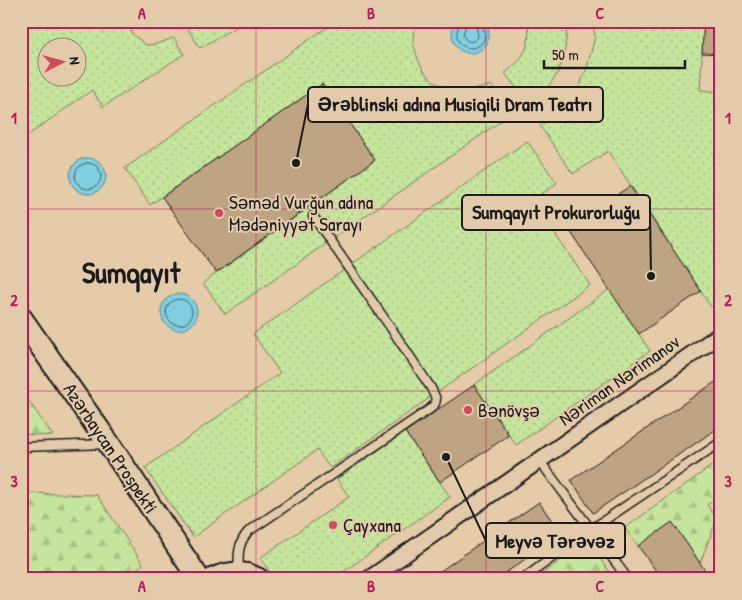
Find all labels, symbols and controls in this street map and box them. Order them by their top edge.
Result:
text: A [138,2,146,24]
text: B [367,2,375,24]
text: C [596,2,605,24]
north arrow [38,38,88,88]
scale bar [544,38,686,70]
text: 50 m [552,44,579,65]
text: N [66,56,85,66]
callout: Ərəblinski adına Musiqili Dram Teatrı [308,87,603,122]
text: Ərəblinski adına Musiqili Dram Teatrı [318,90,592,118]
text: 1 [11,107,17,129]
text: 1 [725,107,731,129]
place label: Səməd Vurğun adına Mədəniyyət Sarayı [229,189,374,237]
callout: Sumqayıt Prokurorluğu [462,195,650,230]
text: Sumqayıt Prokurorluğu [472,198,641,226]
marker: Səməd Vurğun adına Mədəniyyət Sarayı [213,207,225,219]
district label: Sumqayıt [82,253,181,293]
text: 2 [10,289,18,311]
text: 2 [724,289,732,311]
street label: Nəriman Nərimanov [553,328,685,431]
street label: Azərbaycan Prospekti [58,378,164,518]
place label: Bənövşə [478,397,540,423]
marker: Bənövşə [462,404,474,416]
text: 3 [10,470,18,492]
text: 3 [724,470,732,492]
place label: Çayxana [343,512,401,538]
marker: Çayxana [327,519,339,531]
callout: Meyvə Tərəvəz [486,523,625,558]
text: Meyvə Tərəvəz [495,527,615,555]
text: A [138,575,146,597]
text: B [367,575,375,597]
text: C [596,575,605,597]

